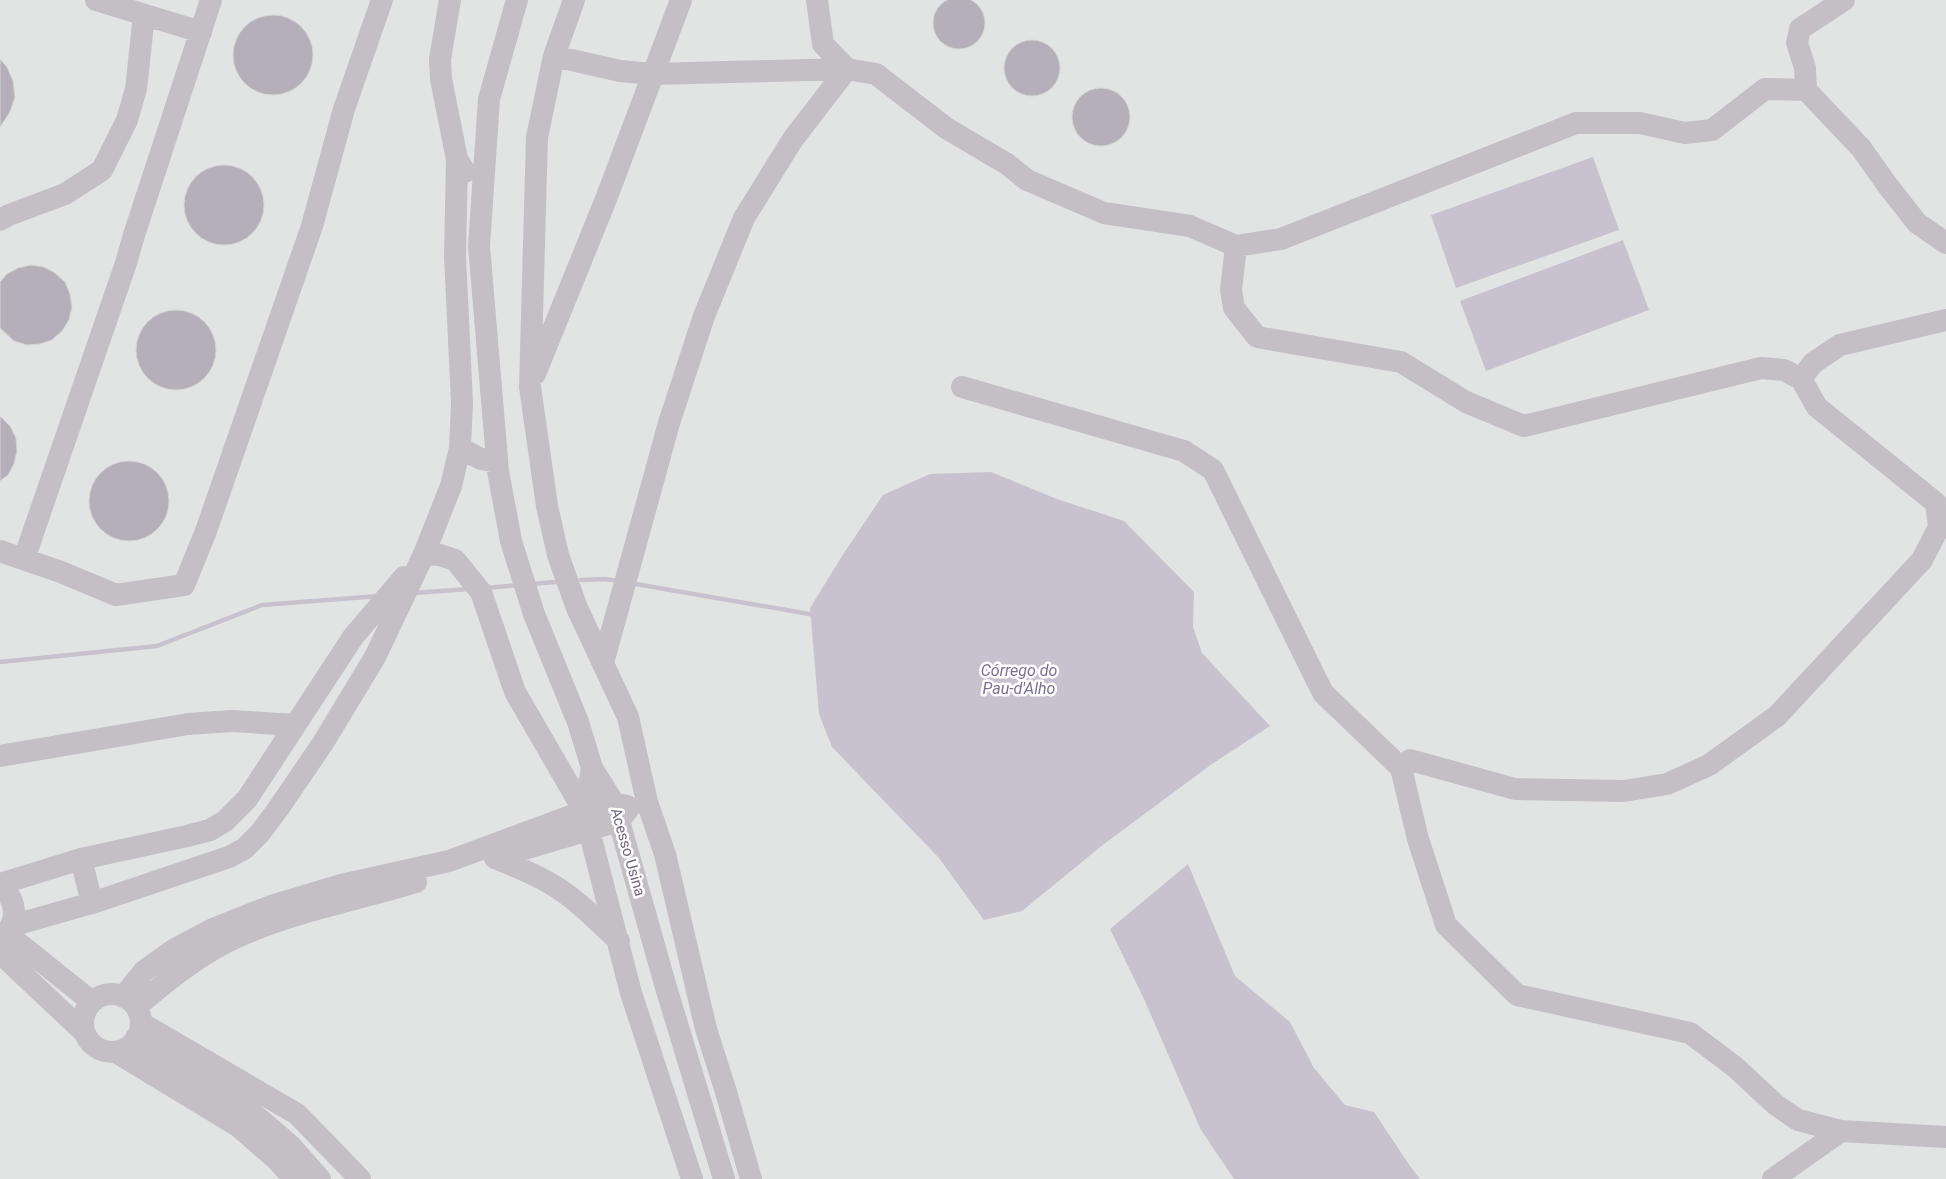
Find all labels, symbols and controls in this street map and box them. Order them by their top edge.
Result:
water label: Córrego do Pau-d'Alho [981,661,1057,698]
street label: Acesso Usina [607,806,649,898]

